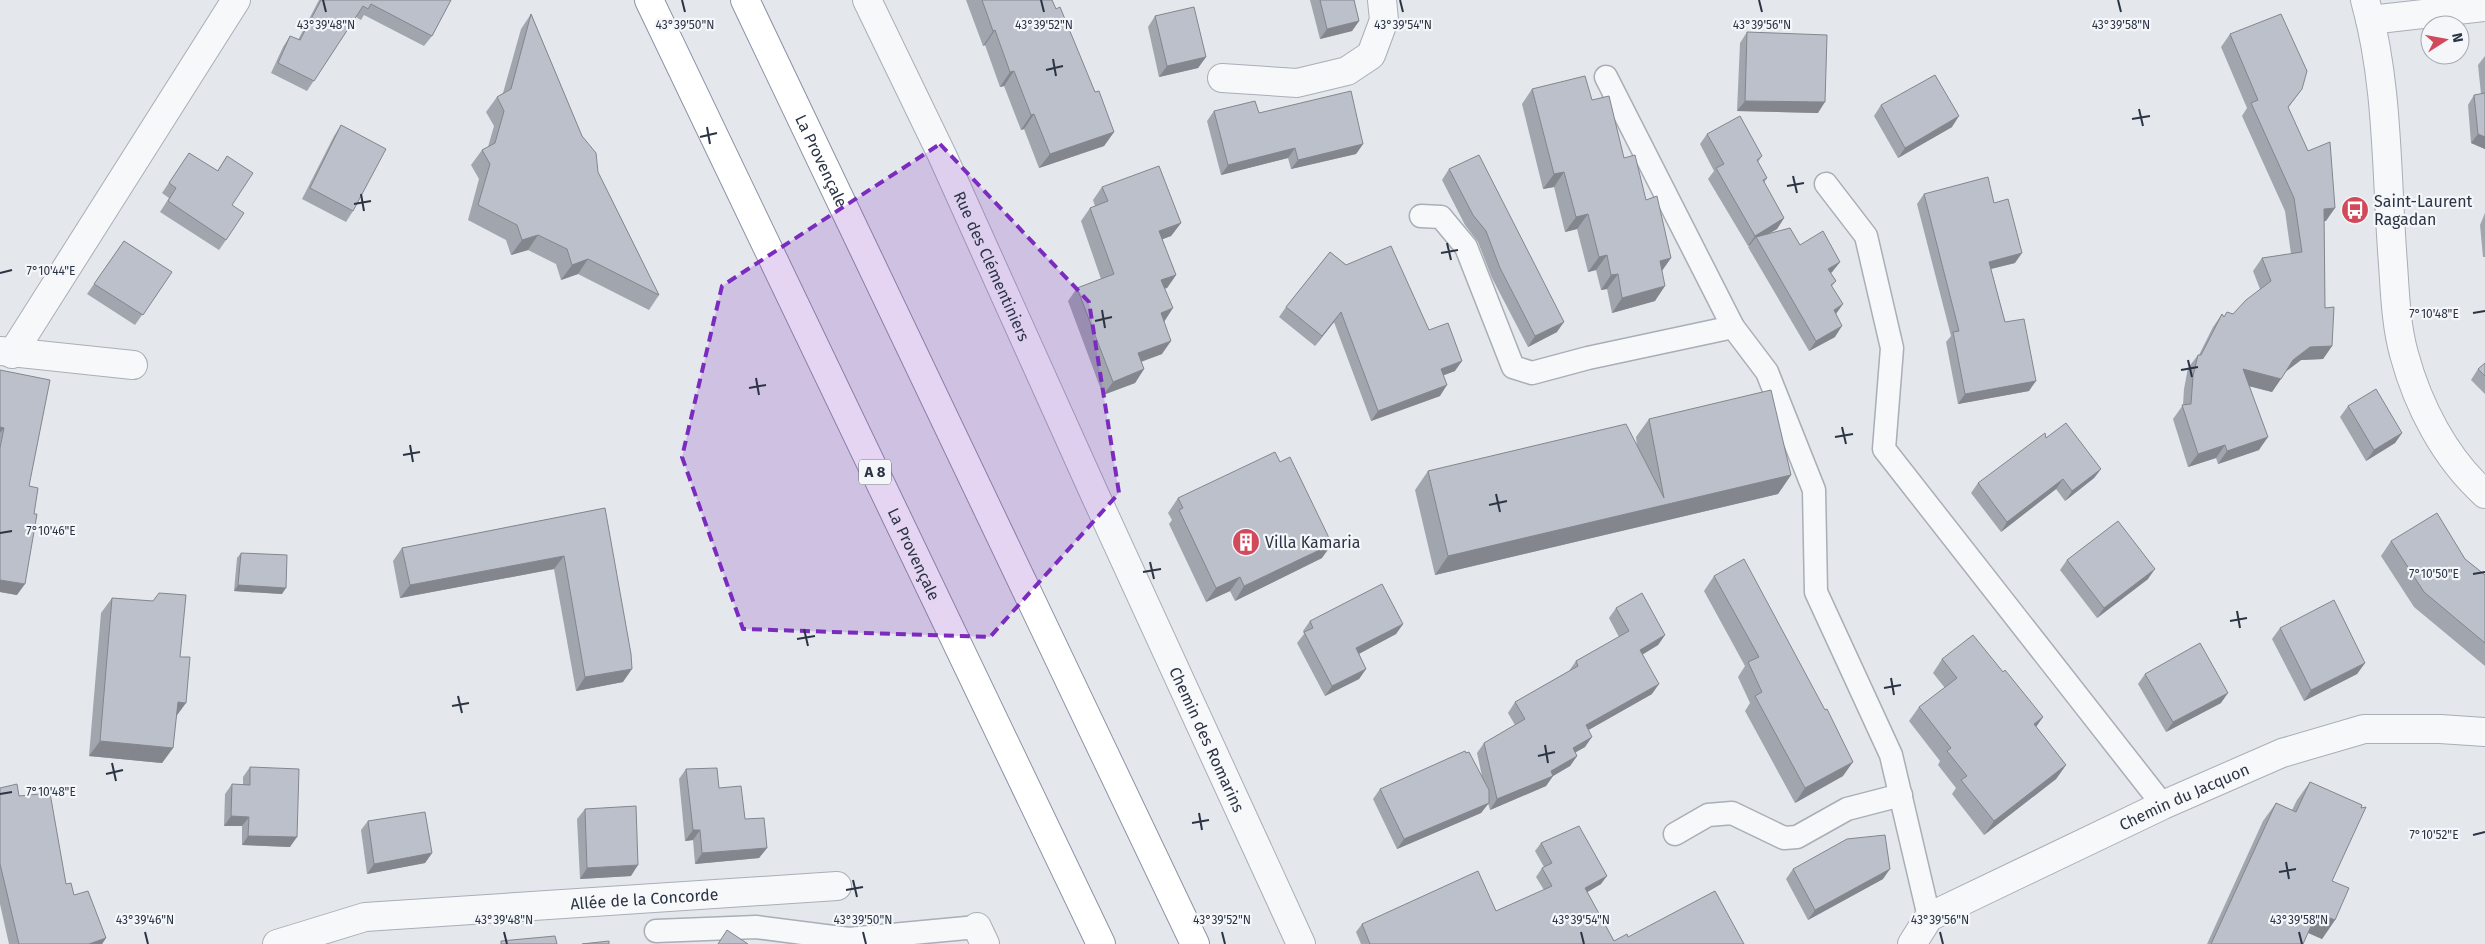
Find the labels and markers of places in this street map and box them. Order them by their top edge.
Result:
place label: Saint-Laurent Ragadan [2374,192,2473,229]
bus stop icon: Saint-Laurent Ragadan [2340,195,2370,225]
building icon: Villa Kamaria [1231,527,1261,557]
place label: Villa Kamaria [1265,533,1360,552]

